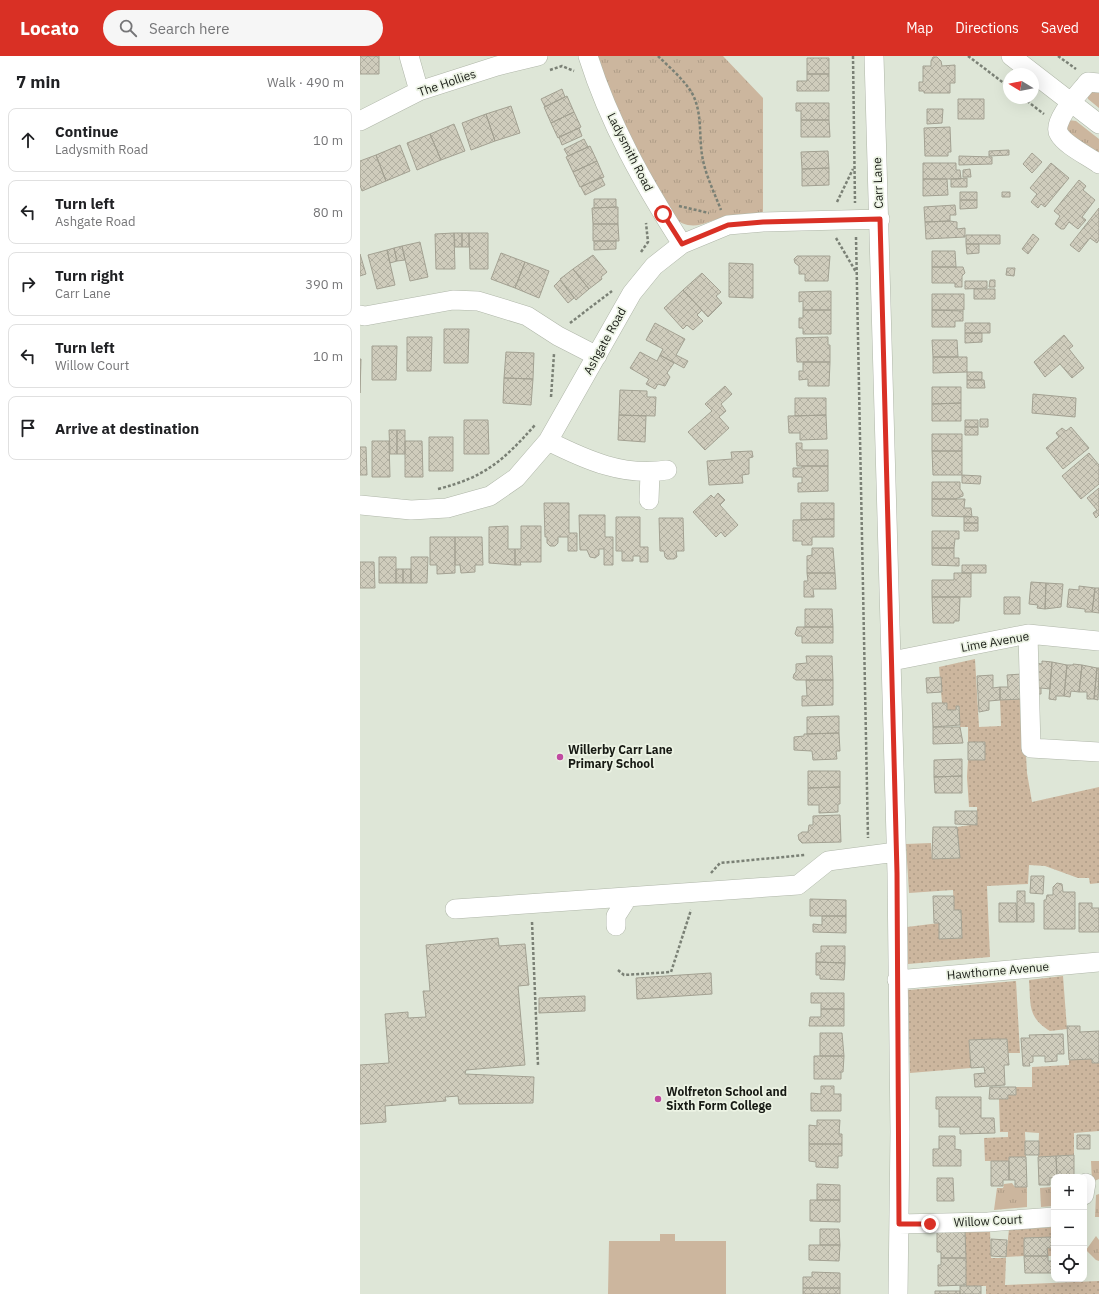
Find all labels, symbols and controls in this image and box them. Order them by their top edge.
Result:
search box [103,10,383,46]
text: Locato [20,16,79,40]
icon: search [117,17,139,39]
text: Search here [149,19,229,38]
text: Map [906,19,933,37]
text: Directions [955,19,1019,37]
text: Saved [1041,19,1079,37]
street label: The Hollies [416,66,478,99]
north arrow [1003,68,1039,104]
text: 7 min [16,71,60,93]
text: Walk · 490 m [267,74,344,91]
street label: Ladysmith Road [604,110,657,194]
text: Continue [55,122,119,141]
icon: ahead [17,129,39,151]
text: 10 m [313,132,343,149]
text: Ladysmith Road [55,141,148,158]
street label: Carr Lane [869,157,886,209]
text: Turn left [55,194,115,213]
icon: left [17,201,39,223]
text: 80 m [313,204,343,221]
route start [654,205,672,223]
text: Ashgate Road [55,213,135,230]
text: Turn right [55,266,124,285]
icon: right [17,273,39,295]
text: 390 m [305,276,343,293]
text: Carr Lane [55,285,111,302]
street label: Ashgate Road [580,305,629,377]
text: Turn left [55,338,115,357]
icon: left [17,345,39,367]
text: 10 m [313,348,343,365]
text: Willow Court [55,357,129,374]
icon: arrive [17,417,39,439]
text: Arrive at destination [55,419,199,438]
street label: Lime Avenue [960,628,1031,655]
place label: Willerby Carr Lane Primary School [568,742,673,771]
marker: Willerby Carr Lane Primary School [555,752,565,762]
street label: Hawthorne Avenue [946,959,1050,982]
place label: Wolfreton School and Sixth Form College [666,1084,787,1113]
marker: Wolfreton School and Sixth Form College [653,1094,663,1104]
map controls [1051,1174,1087,1282]
button: + [1051,1174,1087,1210]
button: − [1051,1210,1087,1246]
street label: Willow Court [953,1211,1023,1230]
route end [921,1215,939,1233]
button: locate [1051,1246,1087,1282]

